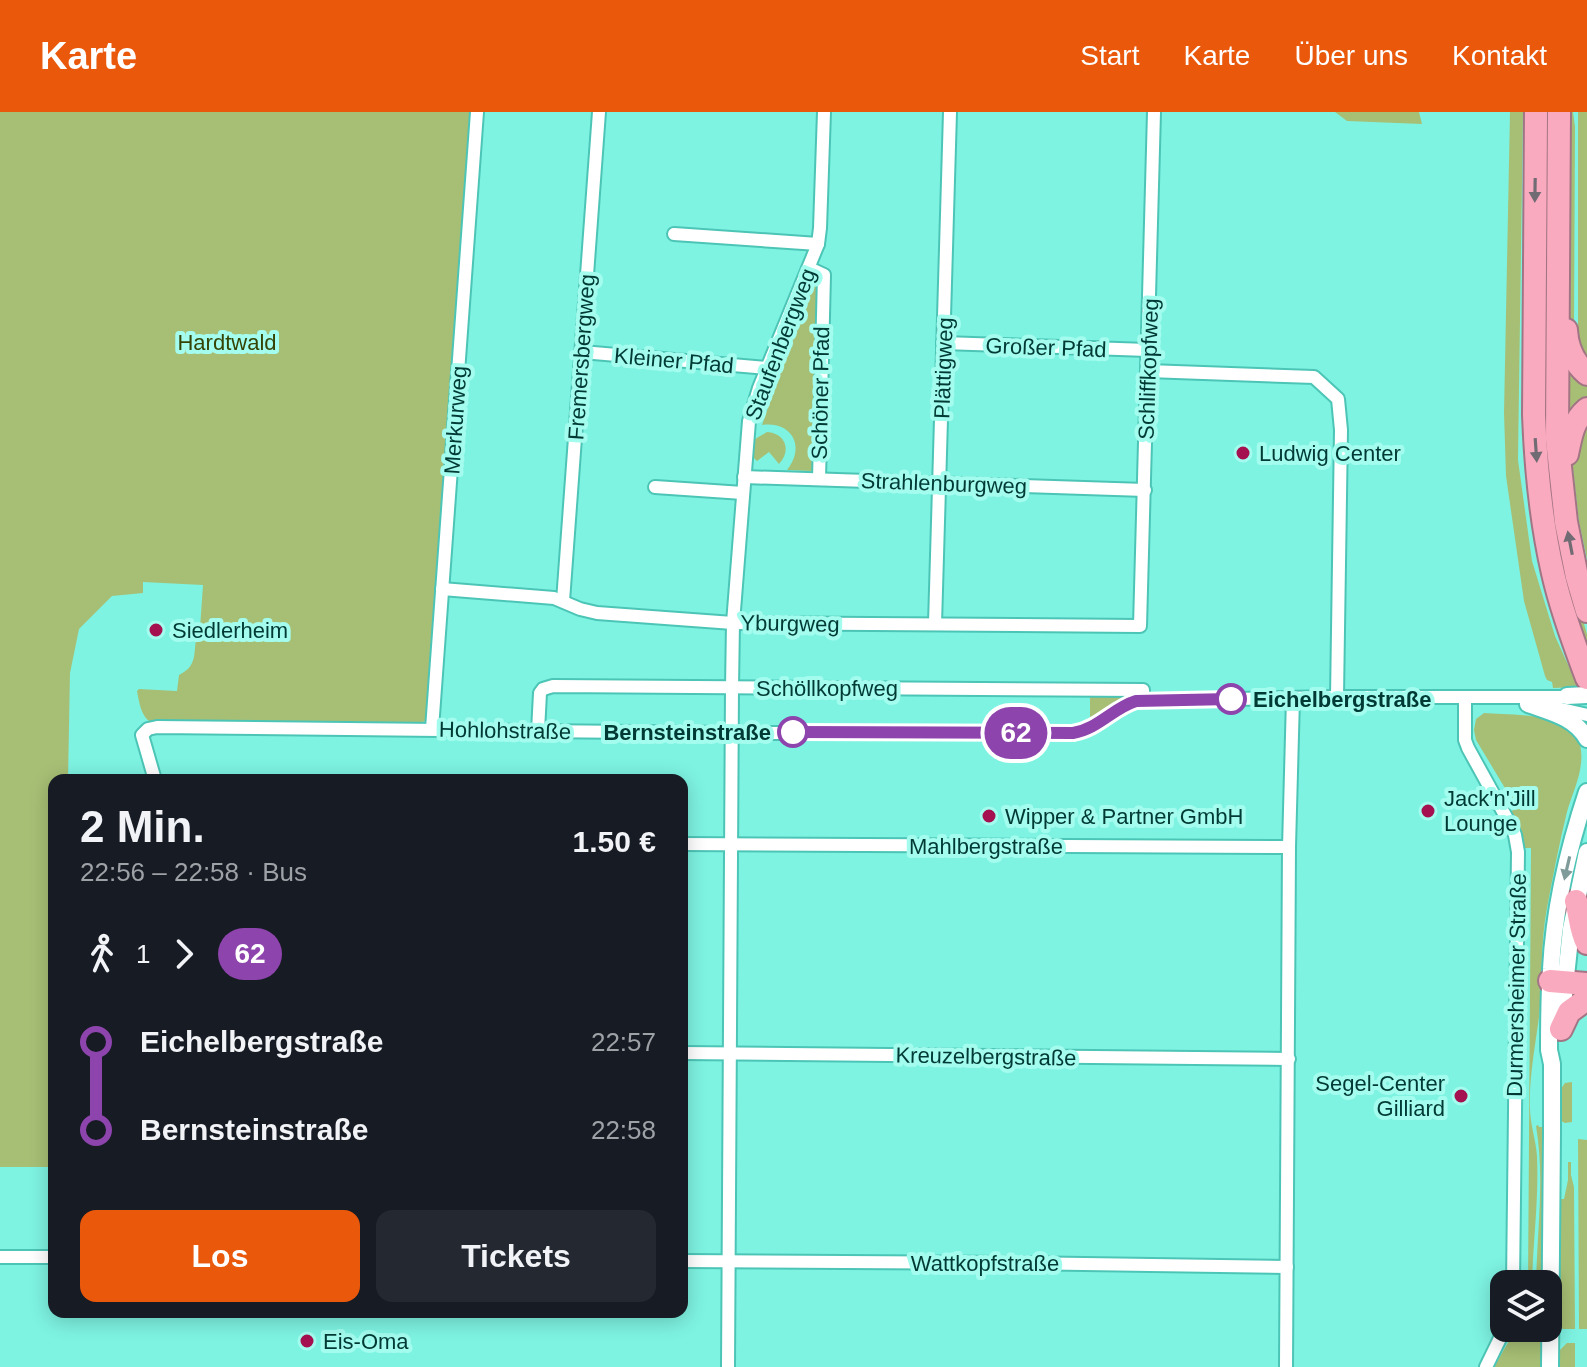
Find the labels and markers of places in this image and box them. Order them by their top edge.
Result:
place label: Ludwig Center [1259,441,1401,466]
marker: Ludwig Center [1234,444,1252,462]
place label: Siedlerheim [172,618,288,643]
marker: Siedlerheim [147,621,165,639]
marker: Eichelbergstraße [1216,684,1246,714]
place label: Eichelbergstraße [1253,687,1432,712]
marker: Bernsteinstraße [778,717,808,747]
place label: Bernsteinstraße [603,720,771,745]
place label: Jack'n'Jill Lounge [1444,786,1536,836]
marker: Jack'n'Jill Lounge [1419,802,1437,820]
place label: Wipper & Partner GmbH [1005,804,1243,829]
marker: Wipper & Partner GmbH [980,807,998,825]
place label: Segel-Center Gilliard [1315,1071,1445,1121]
marker: Segel-Center Gilliard [1452,1087,1470,1105]
place label: Eis-Oma [323,1329,409,1354]
marker: Eis-Oma [298,1332,316,1350]

